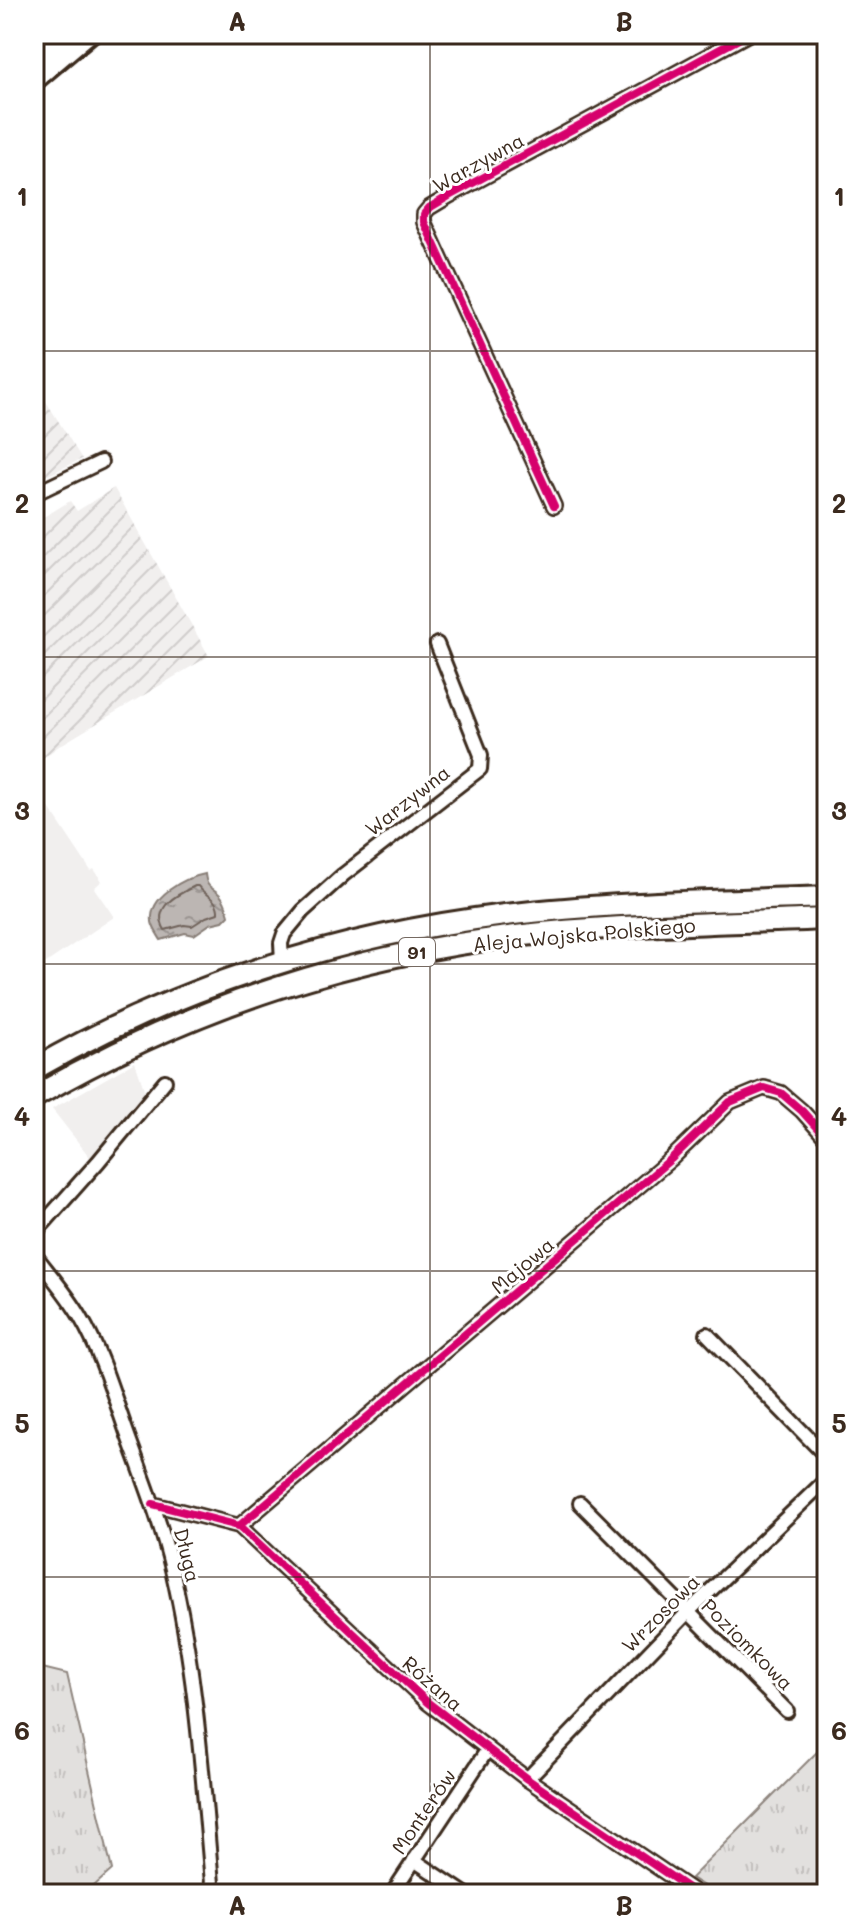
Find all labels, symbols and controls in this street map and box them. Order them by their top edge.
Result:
text: A [228,4,246,38]
text: B [615,4,633,38]
street label: Warzywna [428,126,528,198]
text: 1 [16,179,28,213]
text: 1 [833,179,845,213]
text: 2 [15,486,29,520]
text: 2 [832,486,846,520]
street label: Warzywna [359,759,455,841]
text: 3 [14,793,30,827]
text: 3 [831,793,847,827]
street label: Aleja Wojska Polskiego [472,911,697,957]
road number: 91 [399,938,435,966]
text: 4 [14,1099,30,1133]
text: 4 [831,1099,847,1133]
street label: Majowa [485,1231,559,1299]
text: 5 [14,1406,30,1440]
text: 5 [831,1406,847,1440]
street label: Długa [169,1525,207,1585]
street label: Wrzosowa [615,1568,705,1658]
street label: Poziomkowa [697,1593,799,1695]
street label: Różana [397,1650,469,1716]
text: 6 [14,1713,30,1747]
text: 6 [831,1713,847,1747]
street label: Monterów [385,1763,461,1859]
text: A [228,1888,246,1922]
text: B [615,1888,633,1922]

